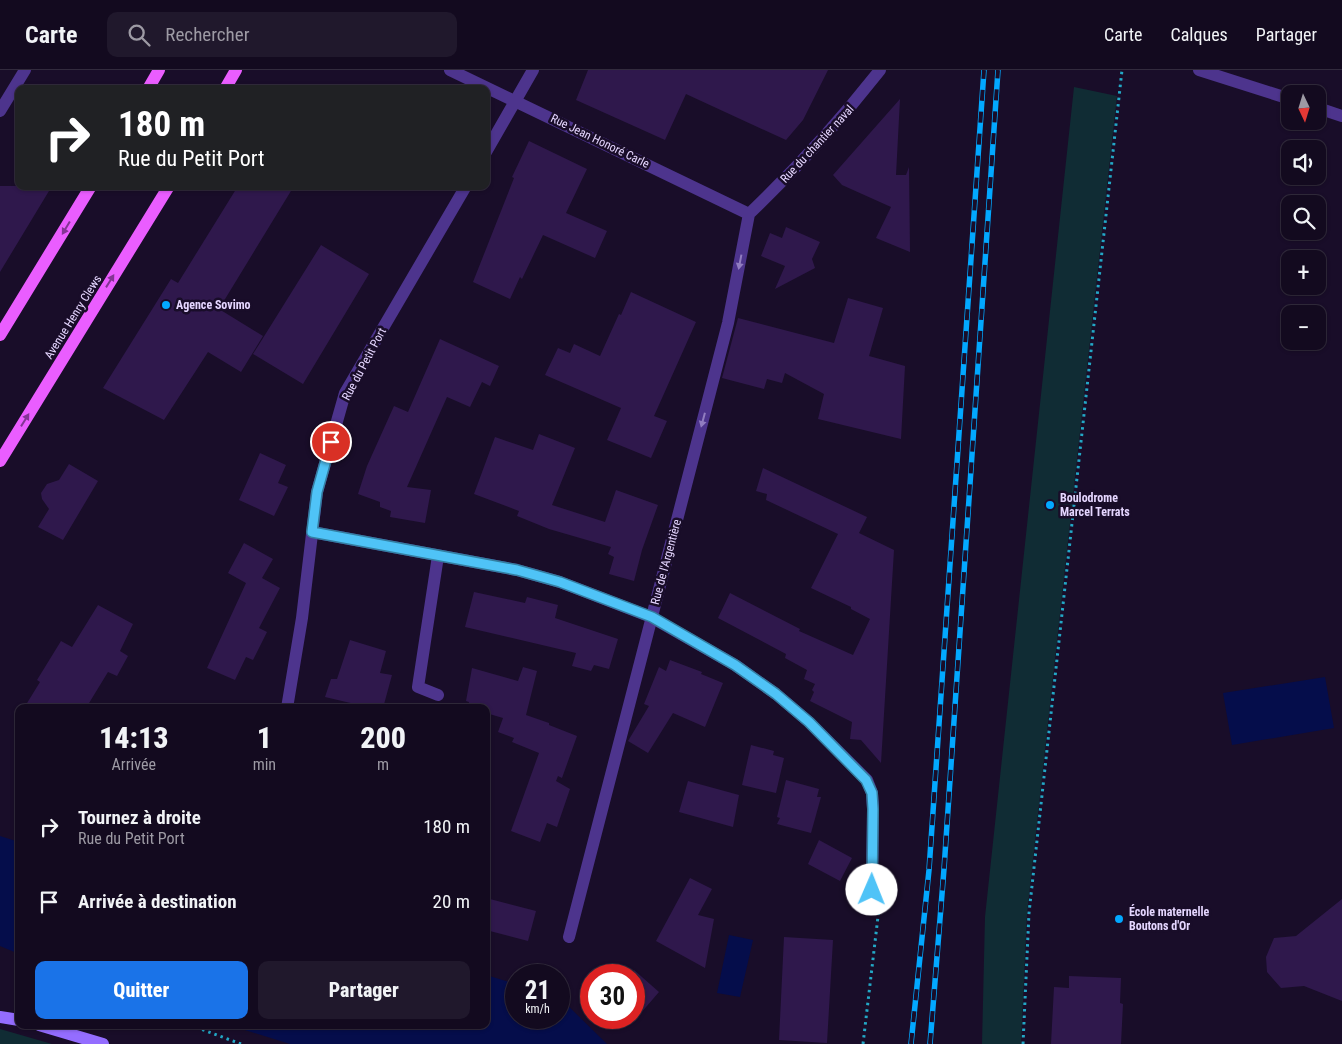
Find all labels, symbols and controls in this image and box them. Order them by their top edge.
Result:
search box [107,12,457,57]
text: Carte [25,21,77,49]
icon: search [125,21,153,49]
text: Rechercher [165,23,249,46]
text: Carte [1104,24,1143,45]
text: Calques [1171,24,1228,45]
text: Partager [1256,24,1317,45]
north arrow [1281,85,1326,130]
map controls [1281,85,1326,350]
street label: Rue du chantier naval [777,102,857,186]
text: 180 m [118,104,205,145]
icon: right [35,105,100,170]
street label: Rue Jean Honoré Carle [548,111,652,171]
button: sound [1281,140,1326,185]
text: Rue du Petit Port [118,146,265,171]
button: search [1281,195,1326,240]
one-way arrow [61,221,70,234]
button: + [1281,250,1326,295]
one-way arrow [735,254,743,270]
street label: Avenue Henry Clews [42,273,104,361]
one-way arrow [106,275,115,288]
place label: Agence Sovimo [176,298,251,312]
marker: Agence Sovimo [160,299,172,311]
button: − [1281,305,1326,350]
street label: Rue du Petit Port [339,325,389,403]
one-way arrow [698,412,706,427]
one-way arrow [21,413,30,426]
pin [310,421,352,463]
icon: arrive [317,428,345,456]
place label: Boulodrome Marcel Terrats [1060,491,1130,519]
marker: Boulodrome Marcel Terrats [1044,499,1056,511]
street label: Rue de l'Argentière [648,517,684,606]
text: 14:13 [99,720,169,755]
text: 1 [257,720,272,755]
text: 200 [360,720,406,755]
text: Arrivée [112,755,156,774]
text: min [253,755,276,774]
text: m [377,755,389,774]
text: Tournez à droite [78,806,201,829]
icon: right [35,813,63,841]
text: 180 m [423,815,470,838]
text: Rue du Petit Port [78,829,185,848]
position arrow [845,863,897,915]
icon: arrive [35,888,63,916]
text: Arrivée à destination [78,890,237,913]
text: 20 m [433,890,470,913]
place label: École maternelle Boutons d'Or [1129,904,1209,933]
marker: École maternelle Boutons d'Or [1113,913,1125,925]
button: Quitter [35,961,248,1019]
button: Partager [258,961,470,1019]
speed limit sign: 30 [580,964,645,1029]
text: 21 [525,976,550,1005]
text: km/h [525,1002,550,1016]

